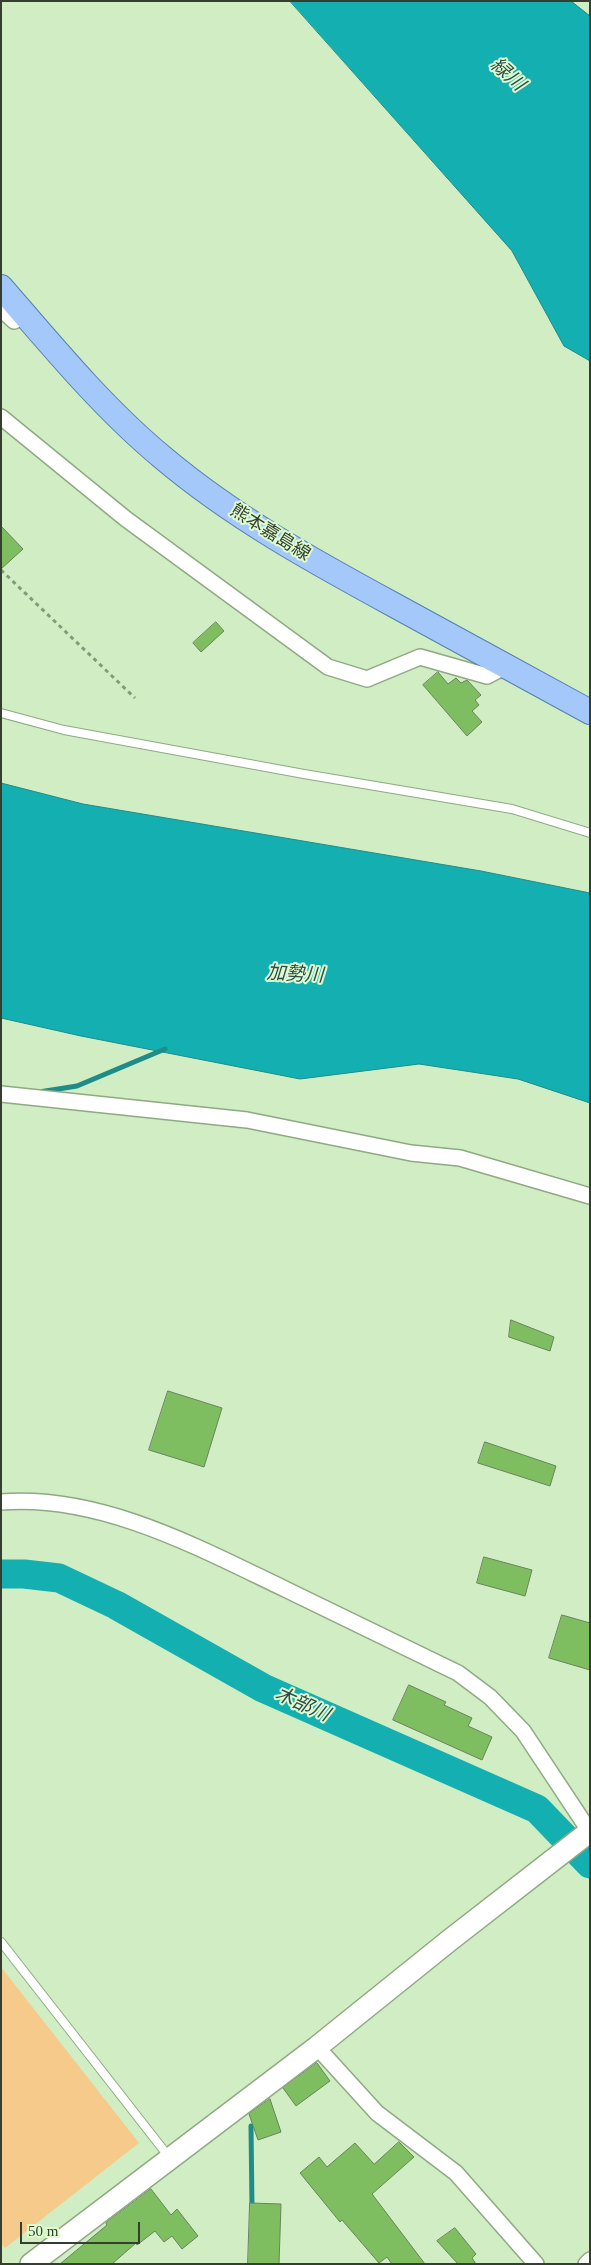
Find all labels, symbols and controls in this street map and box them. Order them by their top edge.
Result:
water label: 緑川 [485,54,529,96]
street label: 熊本嘉島線 [226,500,314,566]
water label: 加勢川 [266,962,324,988]
water label: 木部川 [271,1683,333,1727]
scale bar [22,2212,142,2244]
text: 50 m [28,2223,58,2239]

